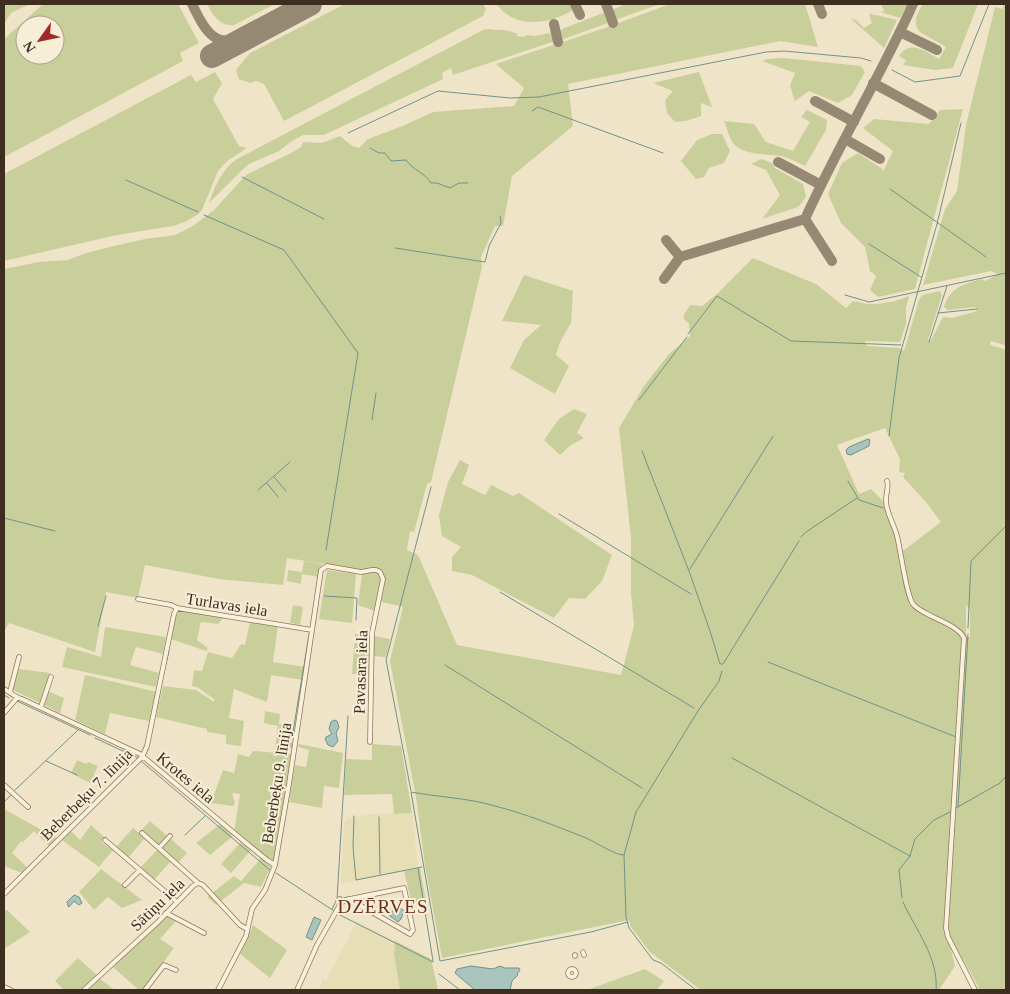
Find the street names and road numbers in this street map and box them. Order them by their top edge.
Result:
street label: Turlavas iela [185,590,269,619]
street label: Pavasara iela [351,630,370,714]
street label: Beberbeķu 9. līnija [259,721,295,845]
street label: Beberbeķu 7. līnija [37,745,136,844]
street label: Krotes iela [153,748,218,806]
street label: Sātiņu iela [127,875,188,935]

